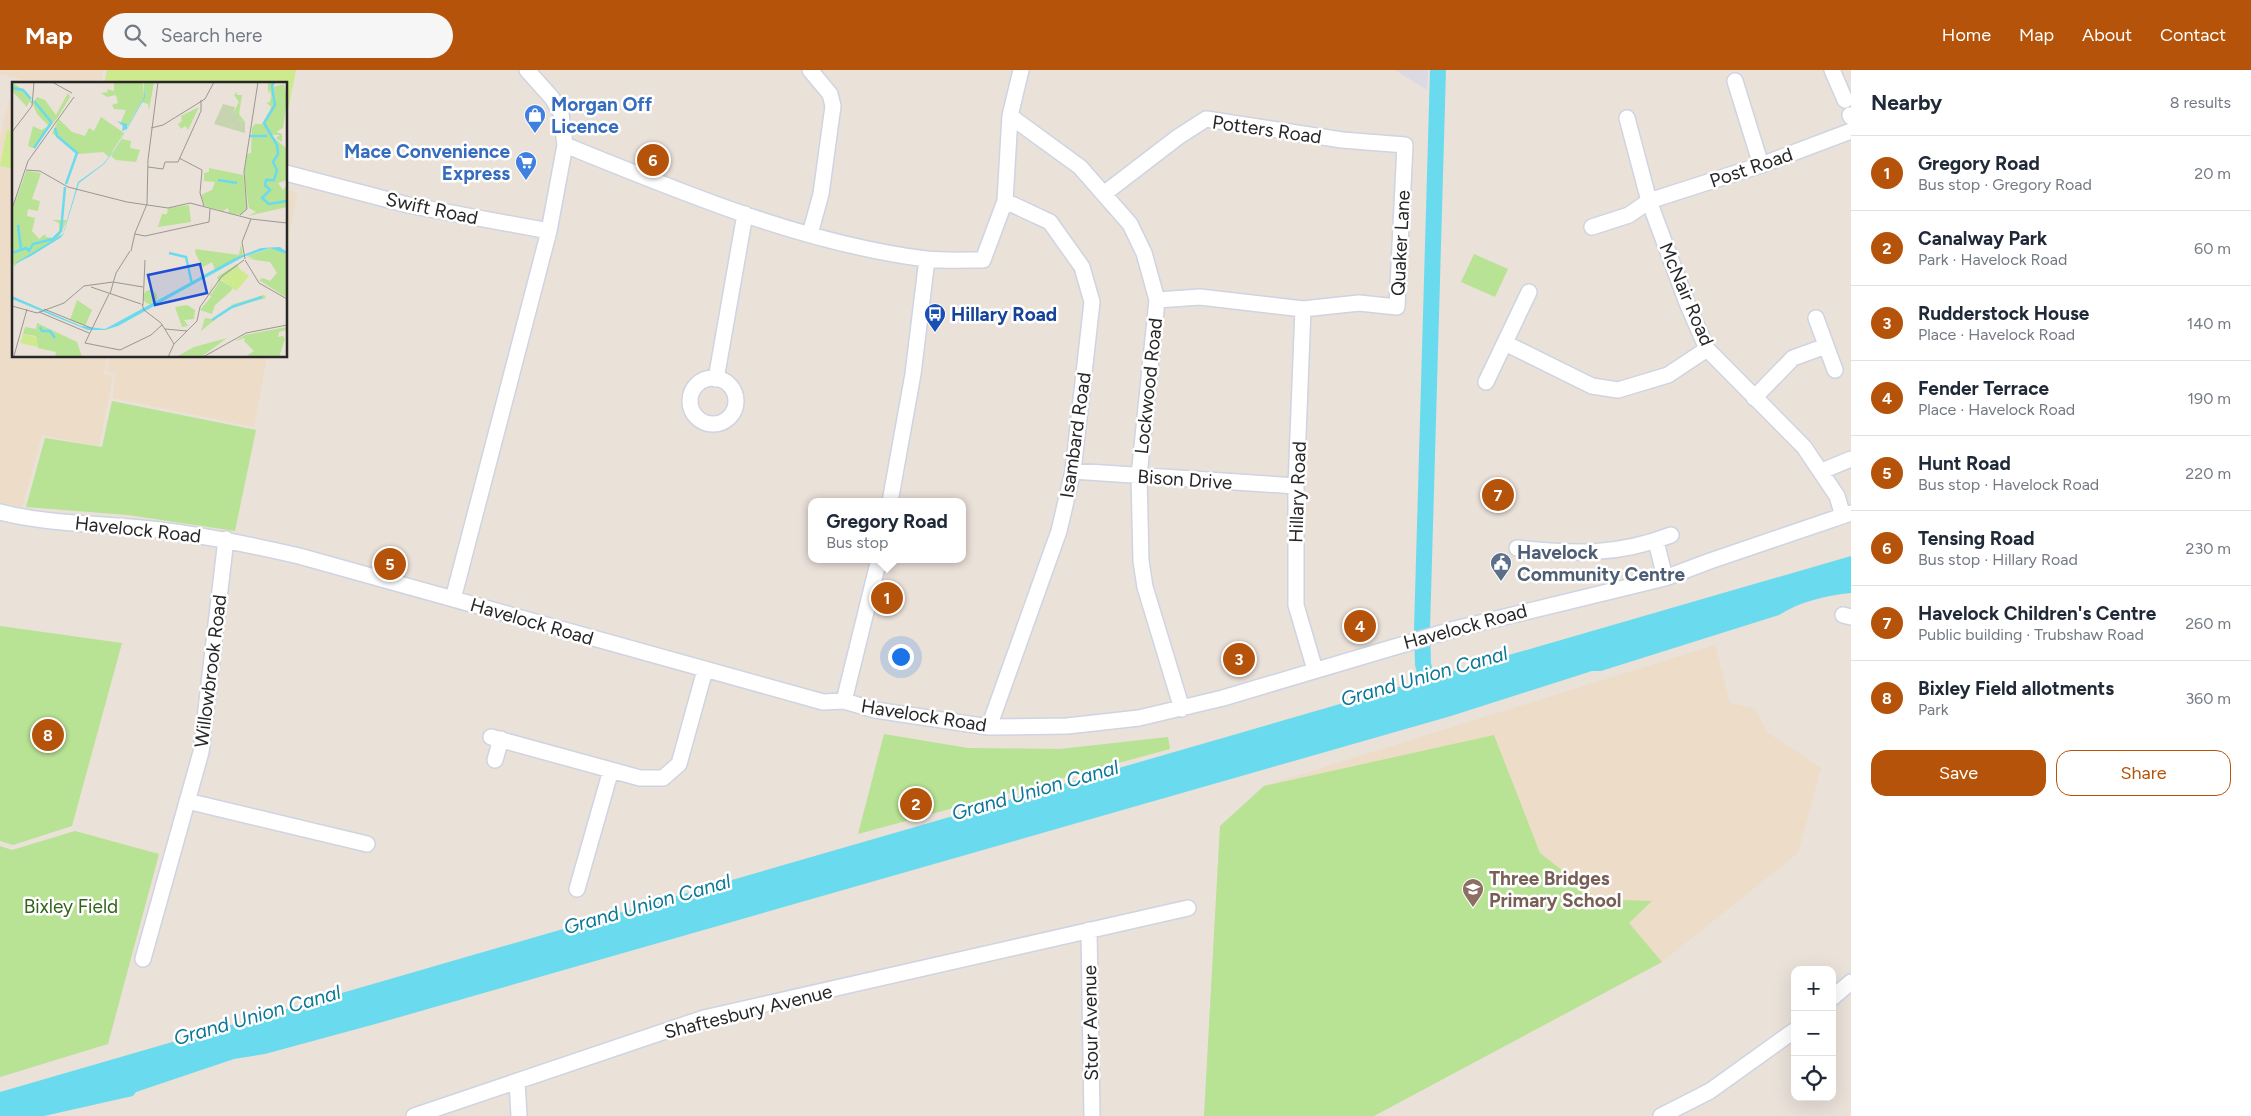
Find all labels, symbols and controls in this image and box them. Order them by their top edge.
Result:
search box [103,13,453,58]
text: Map [25,21,73,50]
icon: search [121,21,149,49]
text: Search here [161,24,262,47]
text: Home [1942,24,1991,46]
text: Map [2019,24,2054,46]
text: About [2082,24,2132,46]
text: Contact [2160,24,2226,46]
inset map [12,82,288,358]
text: Nearby [1871,90,1942,115]
place label: Morgan Off Licence [551,93,653,138]
text: 8 results [2170,93,2231,112]
shop icon: Morgan Off Licence [523,103,547,134]
street label: Potters Road [1211,110,1323,149]
place label: Mace Convenience Express [344,140,510,185]
pin: 6 [637,141,669,179]
street label: Post Road [1707,143,1796,192]
supermarket icon: Mace Convenience Express [514,150,538,181]
text: Gregory Road [1918,152,2040,175]
text: 1 [1884,164,1890,183]
text: 20 m [2194,164,2231,183]
text: Bus stop · Gregory Road [1918,175,2092,194]
street label: Swift Road [384,188,480,229]
street label: Quaker Lane [1386,189,1415,297]
text: Canalway Park [1918,227,2047,250]
street label: McNair Road [1654,239,1719,349]
text: 2 [1882,239,1892,258]
text: 60 m [2194,239,2231,258]
text: Park · Havelock Road [1918,250,2067,269]
bus stop icon: Hillary Road [923,302,947,333]
text: Rudderstock House [1918,302,2089,325]
place label: Hillary Road [951,303,1057,326]
text: 3 [1883,314,1891,333]
text: 140 m [2187,314,2231,333]
street label: Lockwood Road [1130,317,1167,455]
text: Place · Havelock Road [1918,325,2075,344]
street label: Isambard Road [1055,371,1096,499]
text: Fender Terrace [1918,377,2049,400]
text: 4 [1882,389,1892,408]
text: 190 m [2188,389,2231,408]
text: Place · Havelock Road [1918,400,2075,419]
street label: Hillary Road [1284,441,1311,543]
text: Hunt Road [1918,452,2011,475]
text: 5 [1882,464,1892,483]
text: 220 m [2185,464,2231,483]
street label: Bison Drive [1137,465,1233,494]
text: Bus stop · Havelock Road [1918,475,2099,494]
pin: 7 [1482,476,1514,514]
popup [808,498,966,563]
text: Gregory Road [826,510,948,533]
street label: Havelock Road [74,511,202,548]
text: Tensing Road [1918,527,2034,550]
text: Bus stop [826,533,888,552]
text: 6 [1882,539,1892,558]
text: 230 m [2186,539,2231,558]
place label: Havelock Community Centre [1517,541,1686,586]
pin: 5 [374,545,406,583]
text: Bus stop · Hillary Road [1918,550,2078,569]
public building icon: Havelock Community Centre [1489,551,1513,582]
pin: 1 [871,579,903,617]
street label: Willowbrook Road [190,593,231,749]
street label: Havelock Road [468,593,596,650]
street label: Havelock Road [1401,599,1529,654]
text: Havelock Children's Centre [1918,602,2156,625]
pin: 4 [1344,607,1376,645]
text: 7 [1883,614,1891,633]
text: 260 m [2185,614,2231,633]
text: Public building · Trubshaw Road [1918,625,2144,644]
pin: 3 [1223,640,1255,678]
water label: Grand Union Canal [1338,640,1511,711]
your location [888,644,914,670]
text: Bixley Field allotments [1918,677,2114,700]
text: 8 [1882,689,1892,708]
text: 360 m [2185,689,2231,708]
street label: Havelock Road [859,694,988,737]
text: Park [1918,700,1948,719]
pin: 8 [32,716,64,754]
button: Save [1871,750,2046,796]
button: Share [2056,750,2231,796]
water label: Grand Union Canal [949,754,1122,825]
pin: 2 [900,785,932,823]
place label: Three Bridges Primary School [1489,867,1621,912]
water label: Grand Union Canal [561,868,734,939]
school or university icon: Three Bridges Primary School [1461,877,1485,908]
park label: Bixley Field [24,895,118,918]
street label: Stour Avenue [1078,965,1103,1081]
map controls [1791,966,1836,1101]
button: + [1791,966,1836,1011]
water label: Grand Union Canal [171,979,344,1050]
street label: Shaftesbury Avenue [662,979,835,1044]
button: − [1791,1011,1836,1056]
button: locate [1791,1056,1836,1101]

